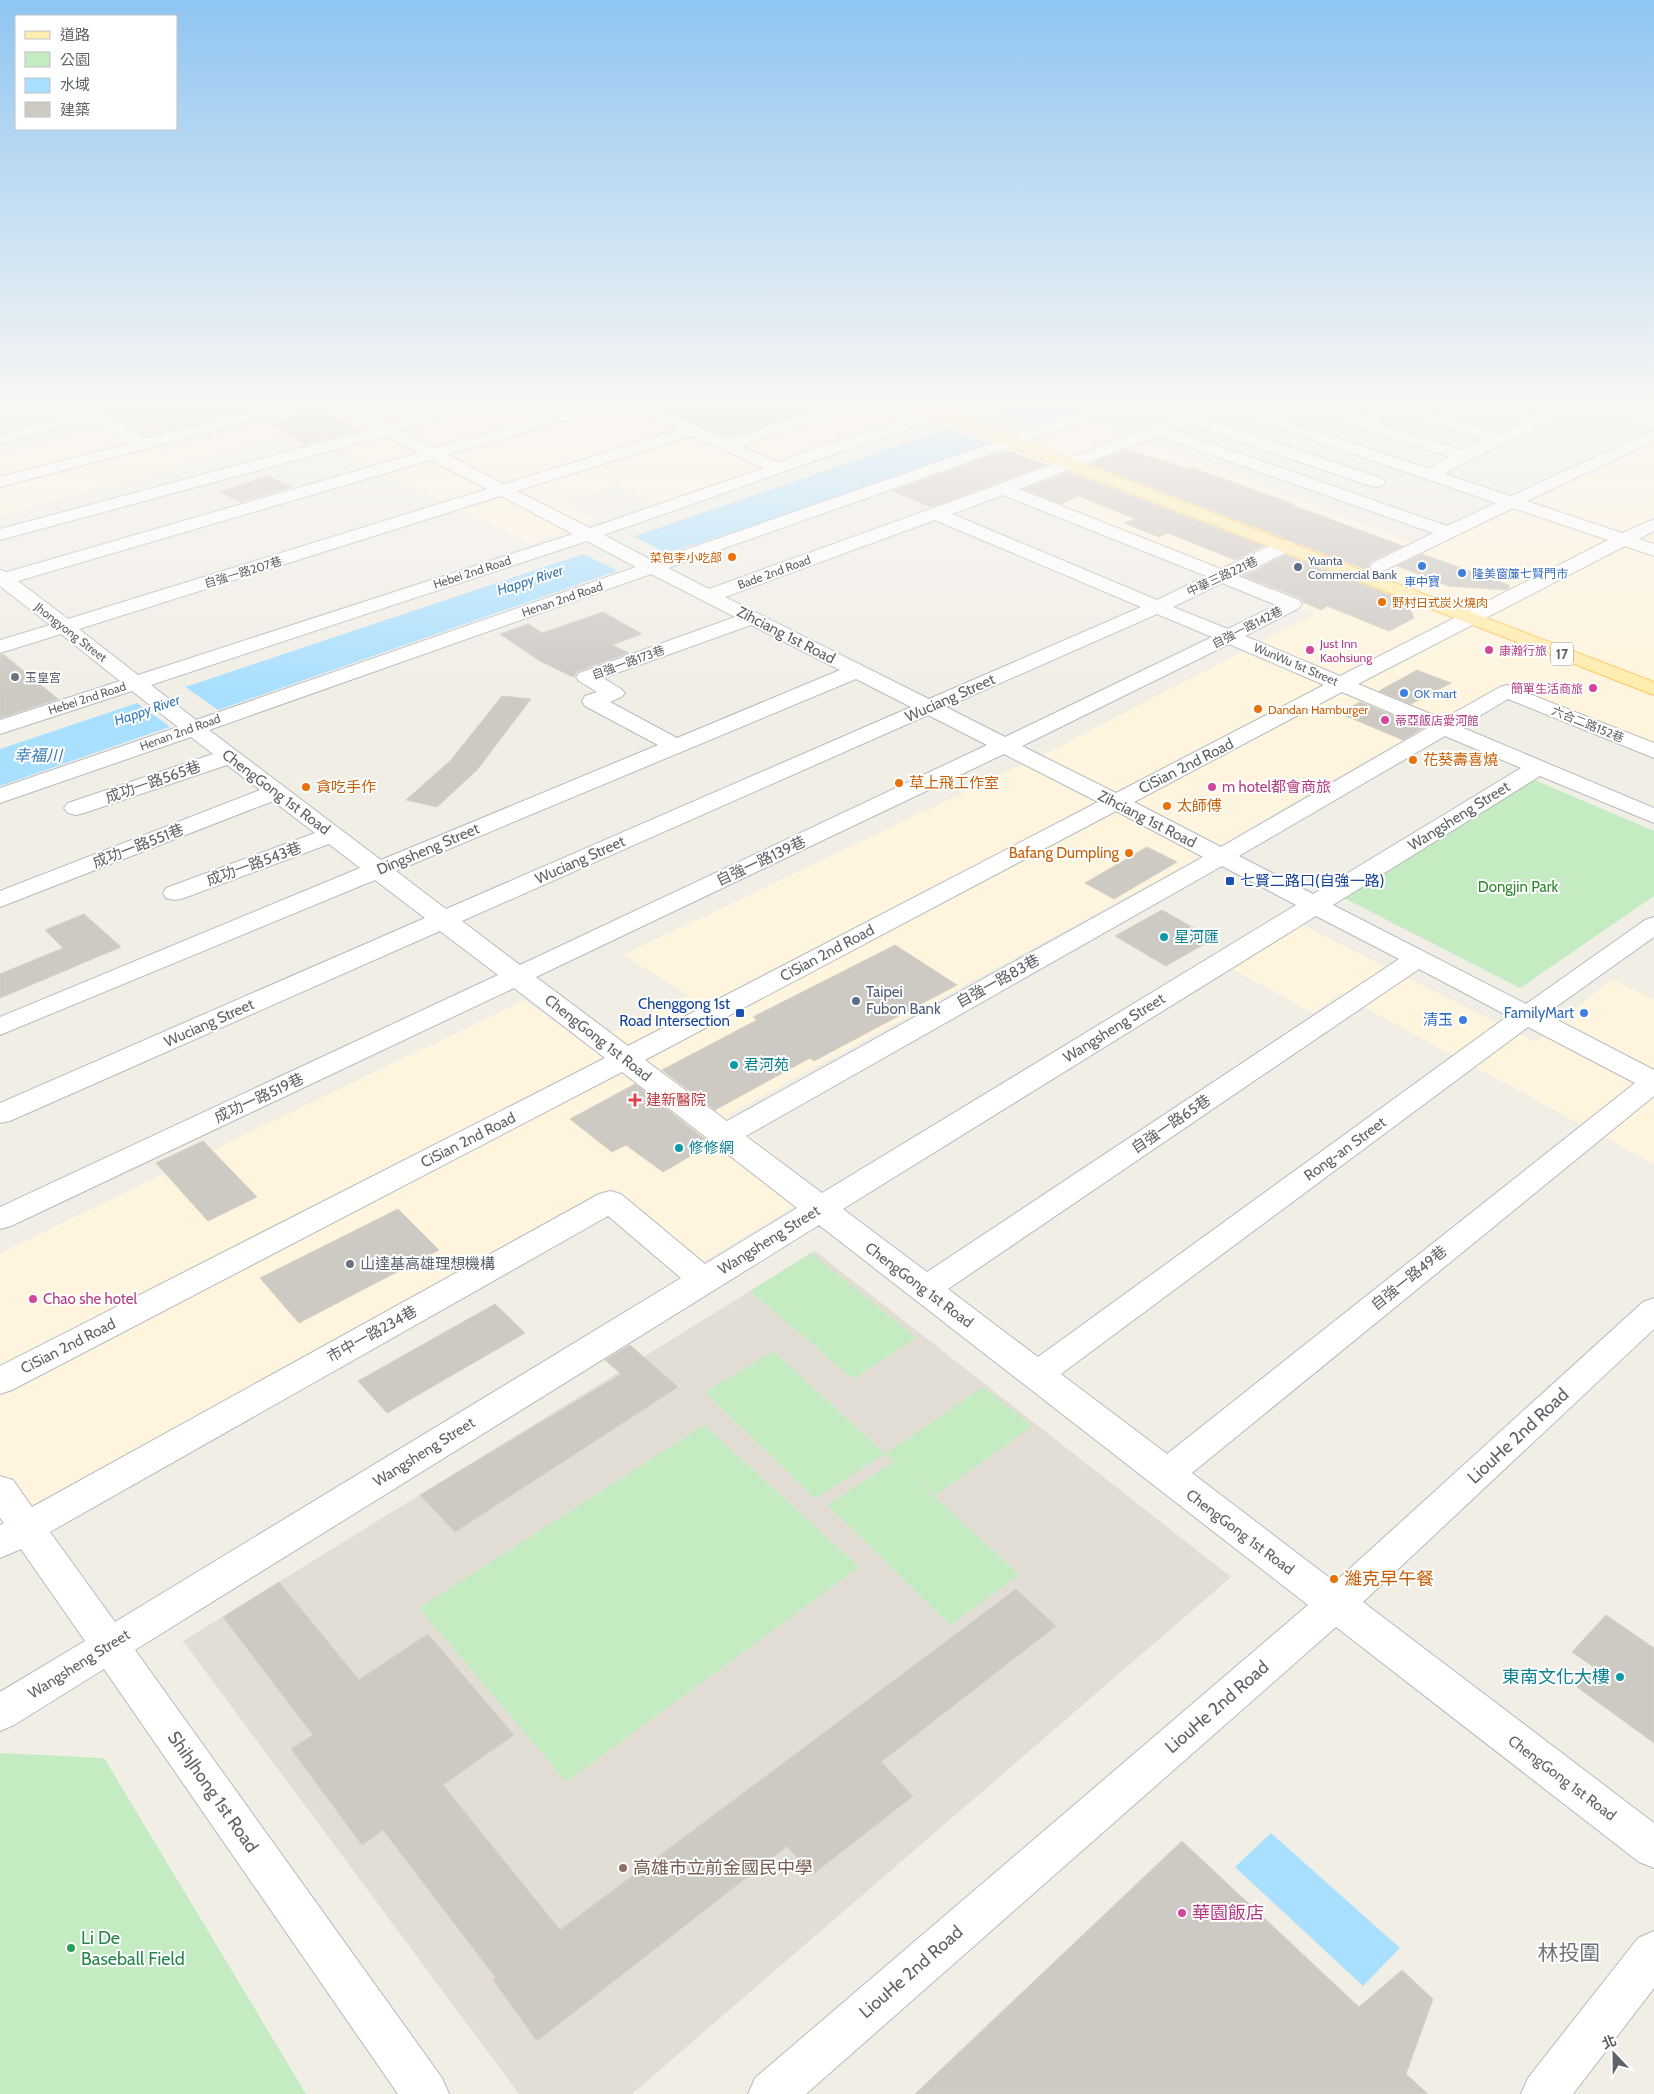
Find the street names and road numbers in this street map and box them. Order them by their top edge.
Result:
street label: Hebei 2nd Road [431,552,513,592]
street label: Bade 2nd Road [735,552,813,592]
street label: 自強一路207巷 [202,553,284,591]
street label: 中華三路221巷 [1184,553,1260,599]
street label: Henan 2nd Road [520,578,604,620]
street label: Jhongyong Street [31,599,110,665]
street label: Zihciang 1st Road [734,602,838,668]
street label: 自強一路142巷 [1209,603,1285,651]
street label: WunWu 1st Street [1252,640,1340,688]
street label: 自強一路173巷 [590,642,666,682]
road number: 17 [1551,642,1573,666]
street label: Wuciang Street [902,670,998,726]
street label: Hebei 2nd Road [46,678,128,718]
street label: 六合二路152巷 [1550,703,1626,745]
street label: Henan 2nd Road [138,710,222,754]
street label: CiSian 2nd Road [1136,734,1236,798]
street label: ChengGong 1st Road [218,746,334,838]
street label: 成功一路565巷 [103,757,203,807]
street label: Wangsheng Street [1405,778,1513,854]
street label: Zihciang 1st Road [1095,786,1199,852]
street label: Dingsheng Street [374,819,482,879]
street label: 成功一路551巷 [90,820,186,872]
street label: Wuciang Street [532,832,628,888]
street label: 自強一路139巷 [713,832,809,890]
street label: 成功一路543巷 [204,838,304,890]
street label: CiSian 2nd Road [777,921,877,985]
street label: 自強一路83巷 [953,951,1043,1011]
street label: Wangsheng Street [1060,990,1168,1066]
street label: ChengGong 1st Road [541,991,655,1085]
street label: Wuciang Street [161,995,257,1051]
street label: 成功一路519巷 [211,1069,307,1127]
street label: 自強一路65巷 [1128,1091,1214,1157]
street label: CiSian 2nd Road [418,1108,518,1172]
street label: Rong-an Street [1301,1113,1389,1185]
street label: Wangsheng Street [715,1202,823,1278]
street label: ChengGong 1st Road [861,1239,977,1331]
street label: 自強一路49巷 [1368,1242,1450,1314]
street label: 市中一路234巷 [324,1302,420,1366]
street label: CiSian 2nd Road [18,1314,118,1378]
street label: LiouHe 2nd Road [1463,1384,1573,1488]
street label: Wangsheng Street [370,1414,478,1490]
street label: ChengGong 1st Road [1182,1486,1298,1578]
street label: Wangsheng Street [25,1626,133,1702]
street label: LiouHe 2nd Road [1161,1656,1273,1758]
street label: ShihJhong 1st Road [163,1727,263,1857]
street label: ChengGong 1st Road [1504,1732,1620,1824]
street label: LiouHe 2nd Road [855,1921,967,2023]

